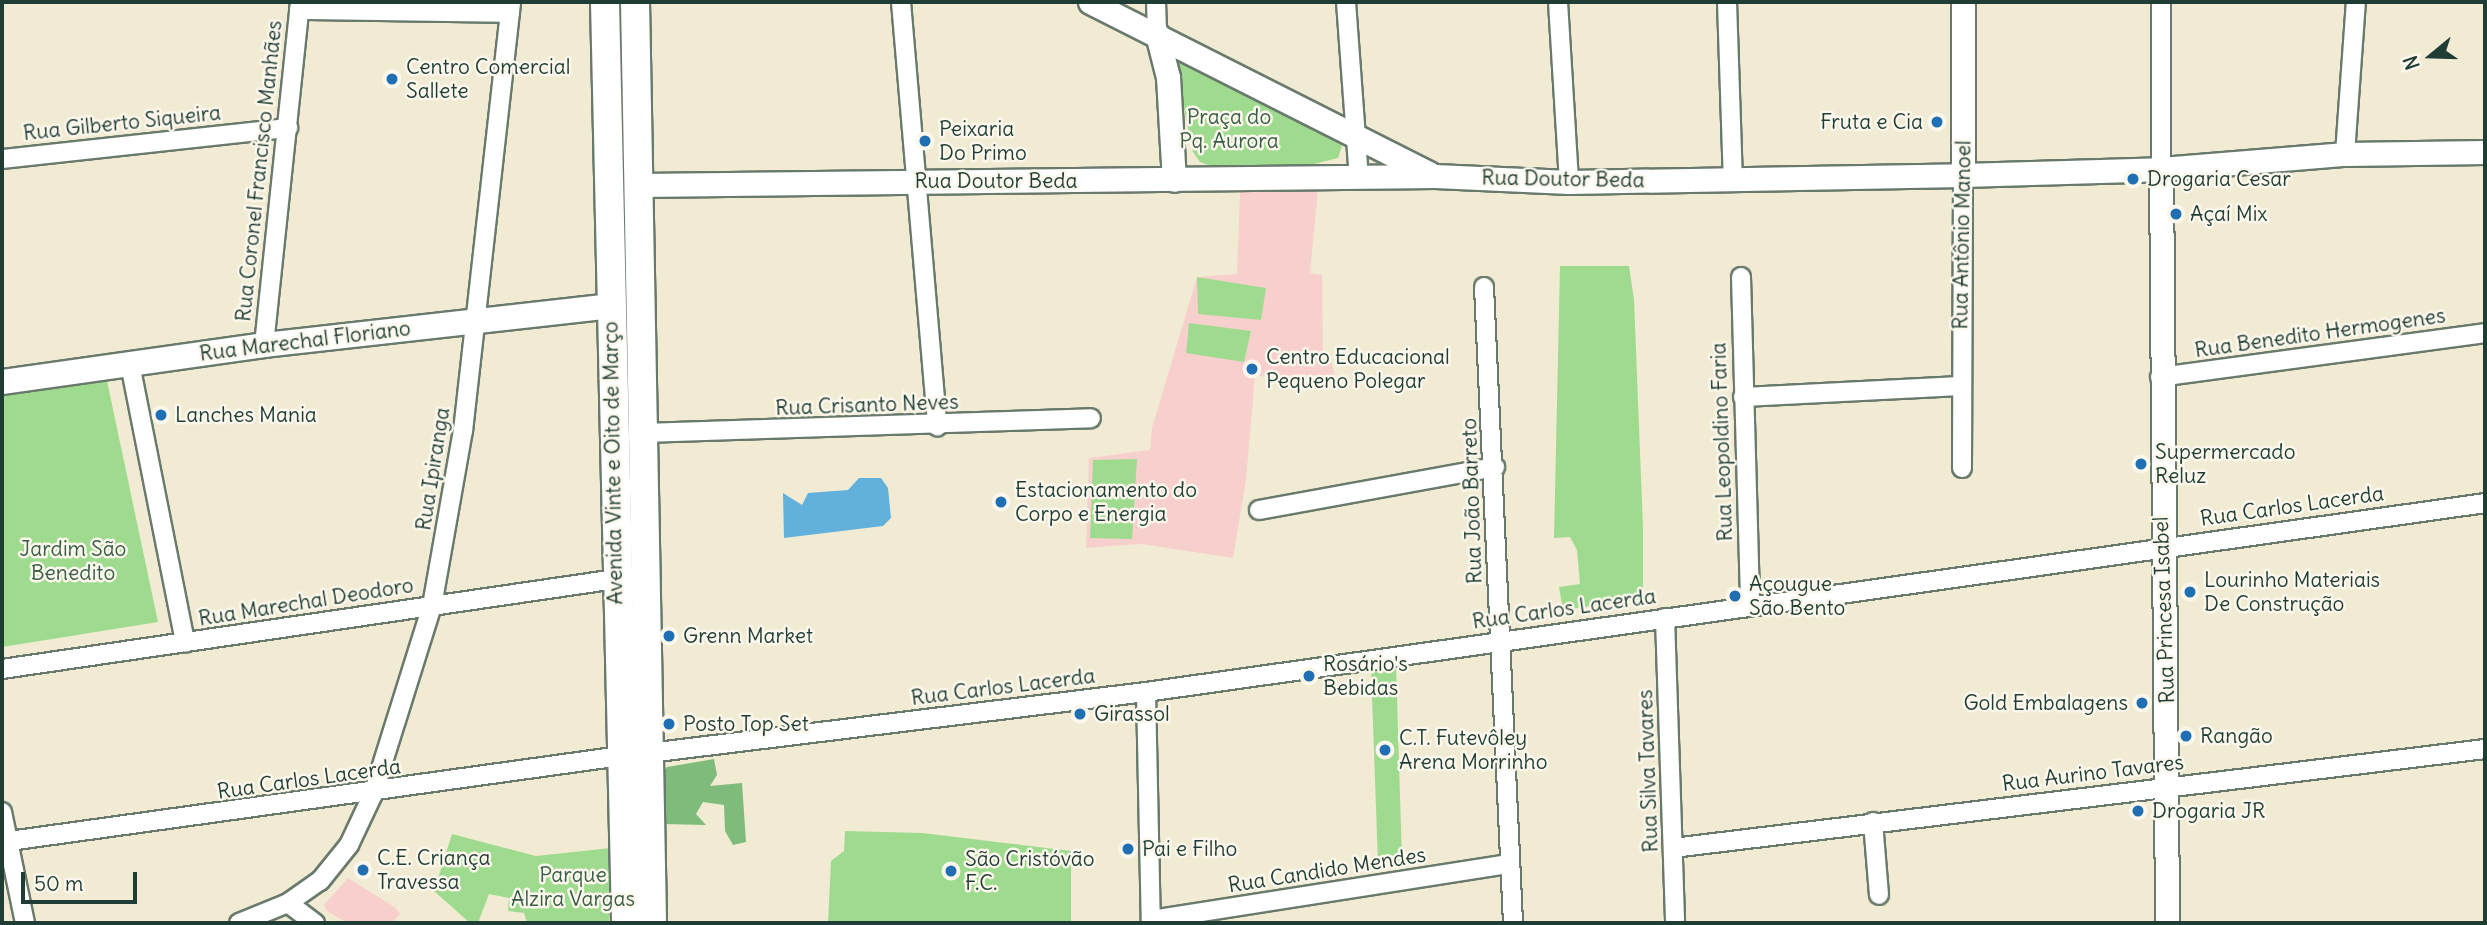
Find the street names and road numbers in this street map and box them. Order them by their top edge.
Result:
street label: Rua Coronel Francisco Manhães [231,19,287,323]
street label: Rua Gilberto Siqueira [22,100,222,146]
street label: Rua Antônio Manoel [1948,140,1976,330]
street label: Rua Doutor Beda [1481,165,1645,193]
street label: Rua Doutor Beda [914,168,1078,194]
street label: Rua Benedito Hermogenes [2193,303,2447,363]
street label: Rua Marechal Floriano [198,316,412,366]
street label: Avenida Vinte e Oito de Março [598,321,628,605]
street label: Rua Leopoldino Faria [1706,342,1738,542]
street label: Rua Crisanto Neves [775,389,959,421]
street label: Rua Ipiranga [411,406,455,532]
street label: Rua João Barreto [1457,418,1487,584]
street label: Rua Carlos Lacerda [2199,481,2385,531]
street label: Rua Princesa Isabel [2148,516,2180,704]
street label: Rua Marechal Deodoro [197,573,415,631]
street label: Rua Carlos Lacerda [1471,584,1657,634]
street label: Rua Carlos Lacerda [910,663,1096,711]
street label: Rua Silva Tavares [1633,689,1663,853]
street label: Rua Aurino Tavares [2001,749,2185,797]
street label: Rua Carlos Lacerda [216,754,402,804]
street label: Rua Candido Mendes [1226,842,1428,898]

